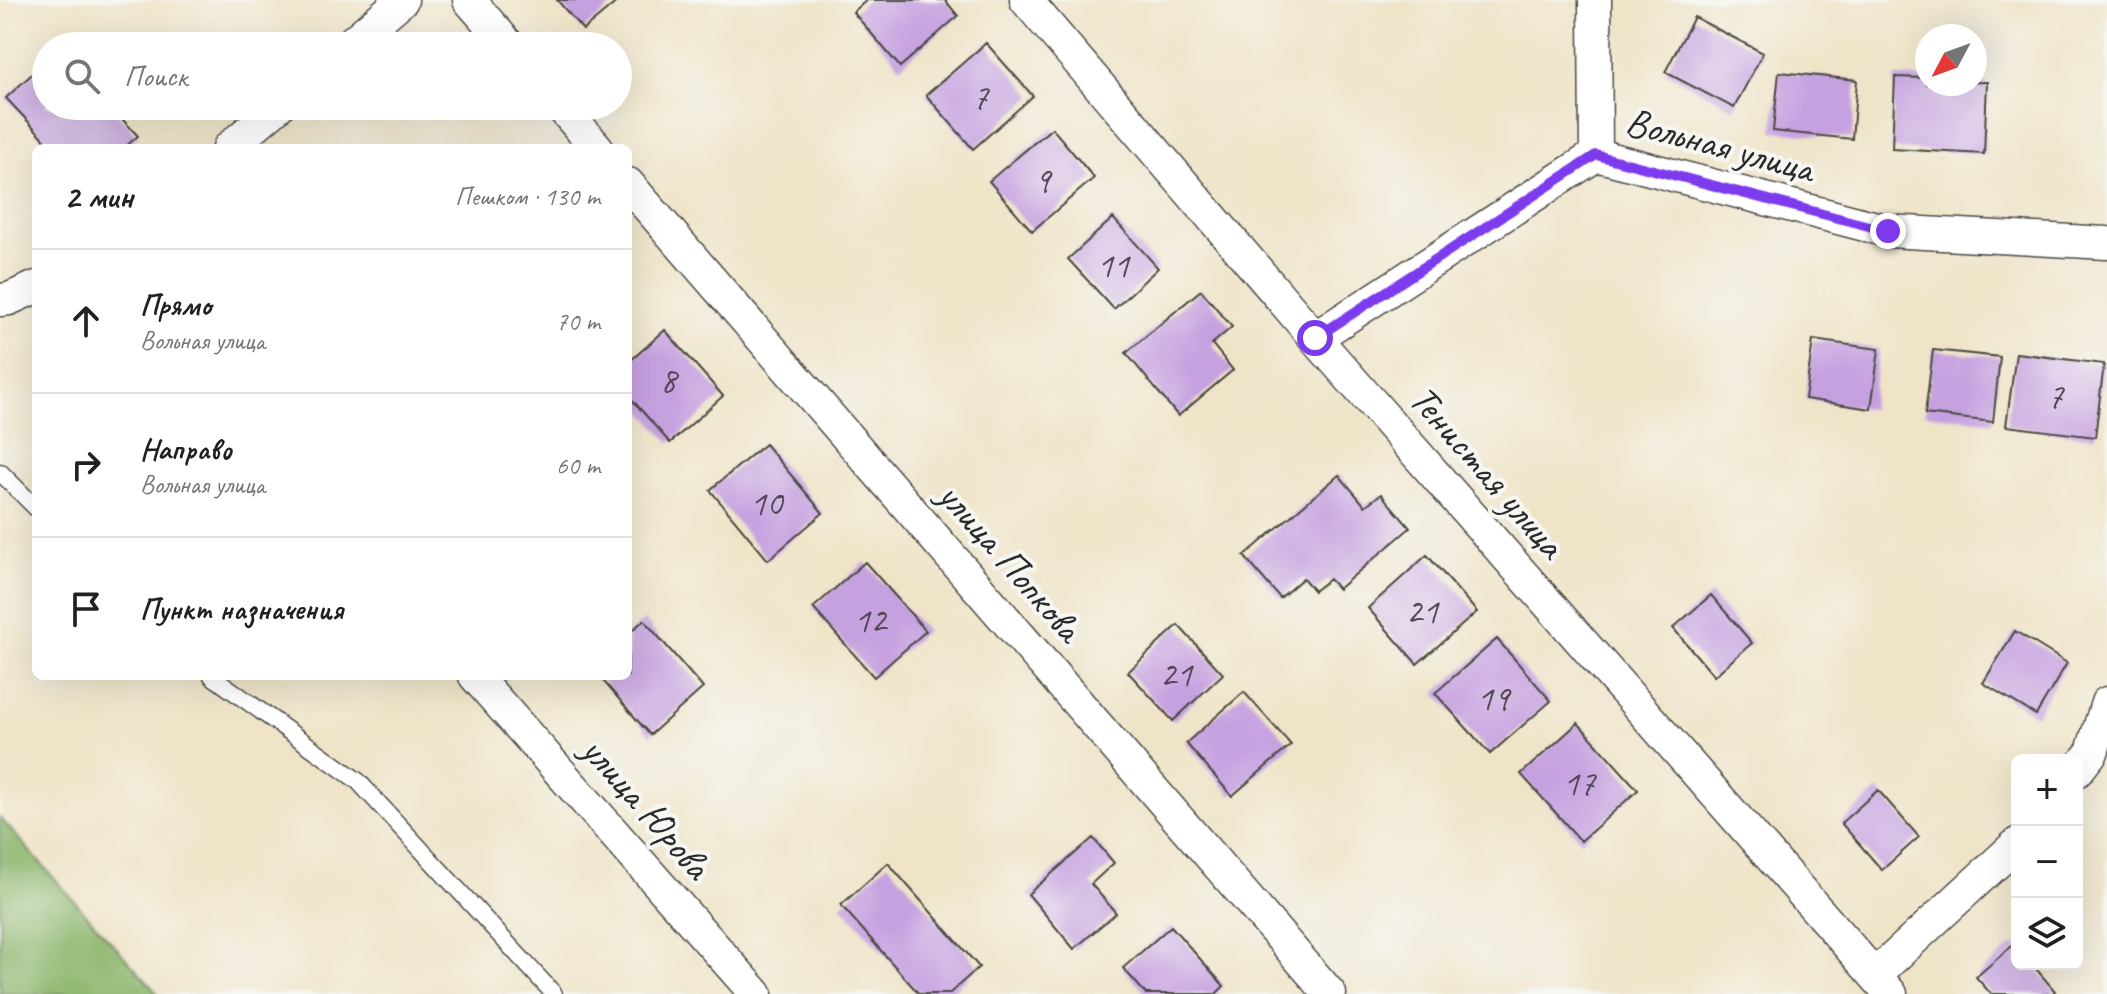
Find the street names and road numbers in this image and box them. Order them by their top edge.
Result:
street label: Вольная улица [1620,96,1823,195]
street label: Тенистая улица [1399,375,1578,570]
street label: улица Попкова [926,470,1096,654]
street label: улица Юрова [569,725,724,891]

